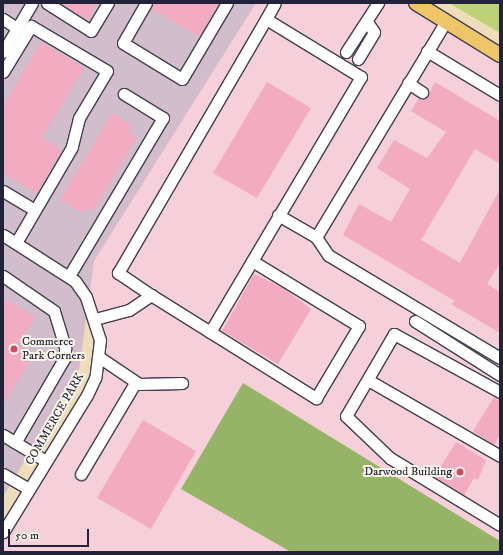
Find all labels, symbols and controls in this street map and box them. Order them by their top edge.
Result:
place label: Commerce Park Corners [22,335,85,363]
marker: Commerce Park Corners [9,344,19,354]
street label: COMMERCE PARK [23,370,87,468]
place label: Darwood Building [364,465,452,479]
marker: Darwood Building [455,467,465,477]
scale bar [10,521,91,547]
text: 50 m [15,528,39,543]

